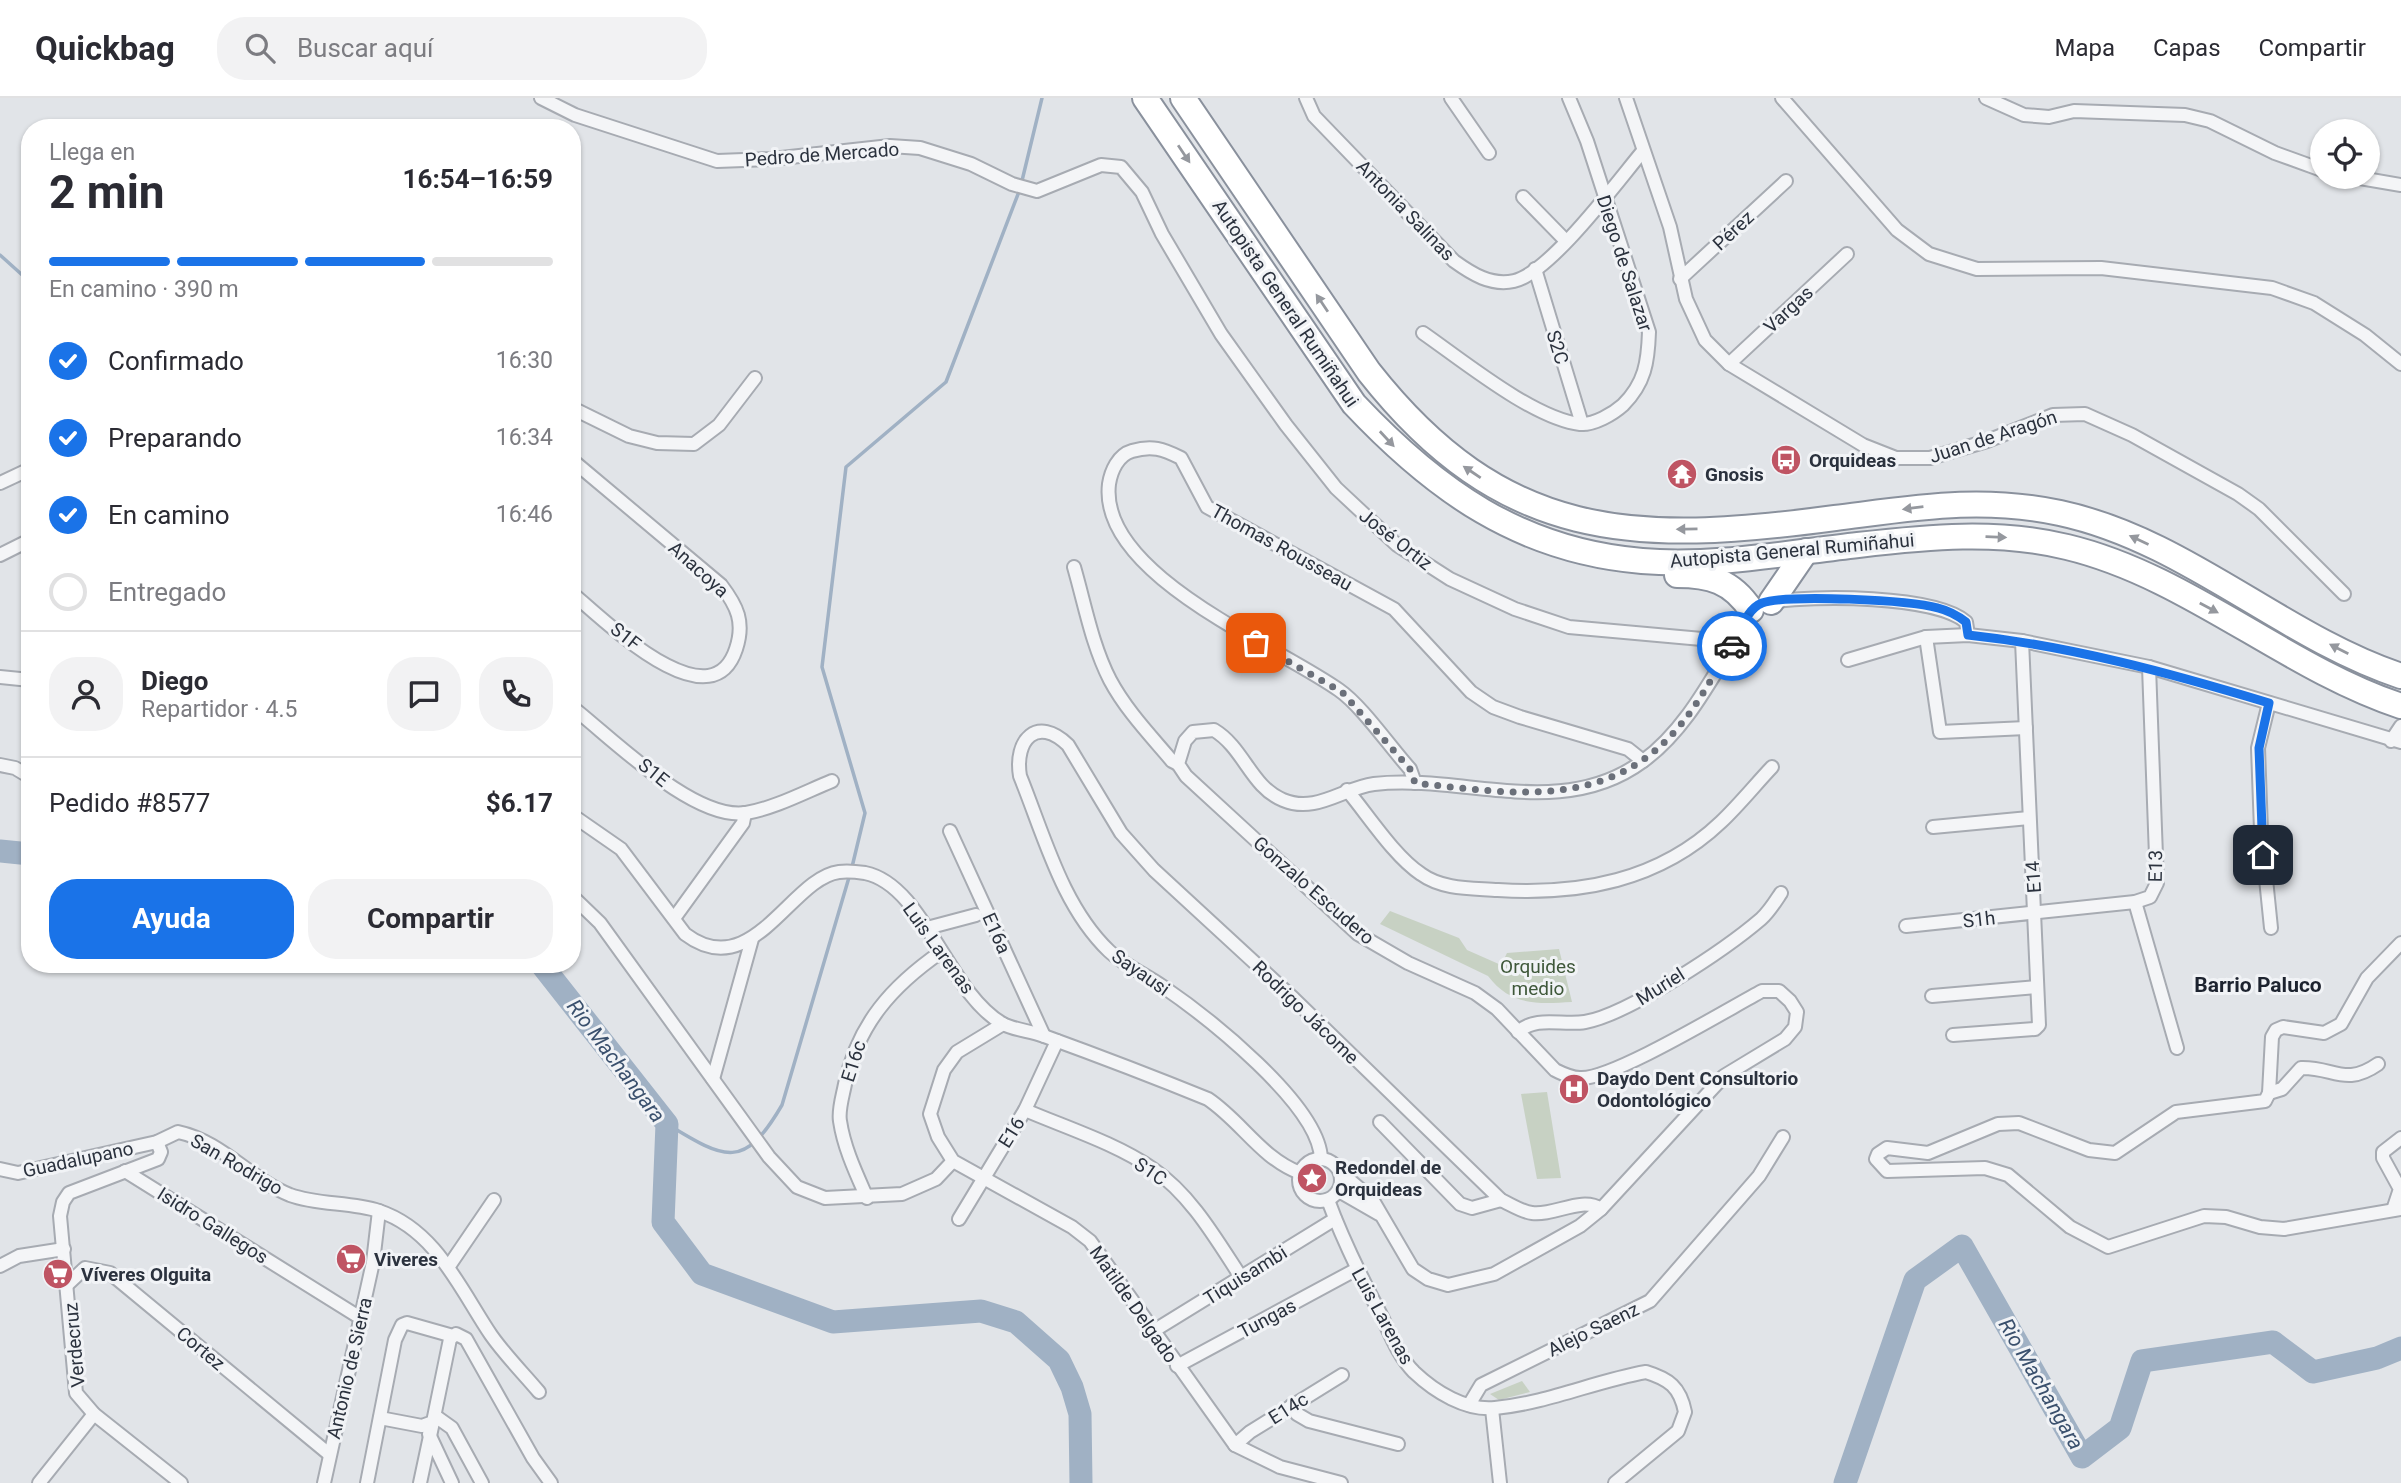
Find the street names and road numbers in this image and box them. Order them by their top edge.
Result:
street label: Pedro de Mercado [744,138,900,171]
street label: Antonia Salinas [1352,155,1460,266]
street label: Diego de Salazar [1592,192,1658,335]
street label: Autopista General Rumiñahui [1208,195,1364,411]
street label: Pérez [1708,206,1759,255]
street label: Vargas [1759,281,1818,338]
street label: S2C [1542,327,1574,367]
street label: Juan de Aragón [1926,405,2060,468]
street label: Thomas Rousseau [1207,499,1356,596]
street label: José Ortiz [1355,504,1437,575]
street label: Autopista General Rumiñahui [1669,528,1915,573]
street label: Anacoya [664,536,734,602]
street label: S1F [606,617,646,655]
street label: S1E [634,753,674,792]
street label: Gonzalo Escudero [1248,831,1379,949]
street label: E13 [2144,850,2167,882]
street label: E14 [2021,860,2046,894]
street label: Luis Larenas [898,898,979,998]
street label: S1h [1962,906,1996,933]
street label: E16a [977,909,1016,957]
street label: Sayausi [1107,944,1174,1001]
street label: Rodrigo Jácome [1248,956,1364,1069]
street label: Muriel [1632,963,1689,1010]
street label: E16c [836,1038,871,1085]
street label: E16 [993,1113,1030,1152]
street label: San Rodrigo [187,1129,287,1200]
street label: Guadalupano [21,1137,135,1182]
street label: S1C [1130,1152,1171,1191]
street label: Isidro Gallegos [153,1182,272,1269]
street label: Matilde Delgado [1085,1241,1182,1367]
street label: Tiquisambi [1199,1241,1291,1310]
street label: Luis Larenas [1347,1264,1419,1369]
street label: Tungas [1234,1294,1300,1343]
street label: Antonio de Sierra [322,1295,377,1441]
street label: Alejo Saenz [1544,1297,1643,1361]
street label: Verdecruz [59,1302,90,1388]
street label: Cortez [172,1322,229,1375]
street label: E14c [1264,1387,1312,1429]

